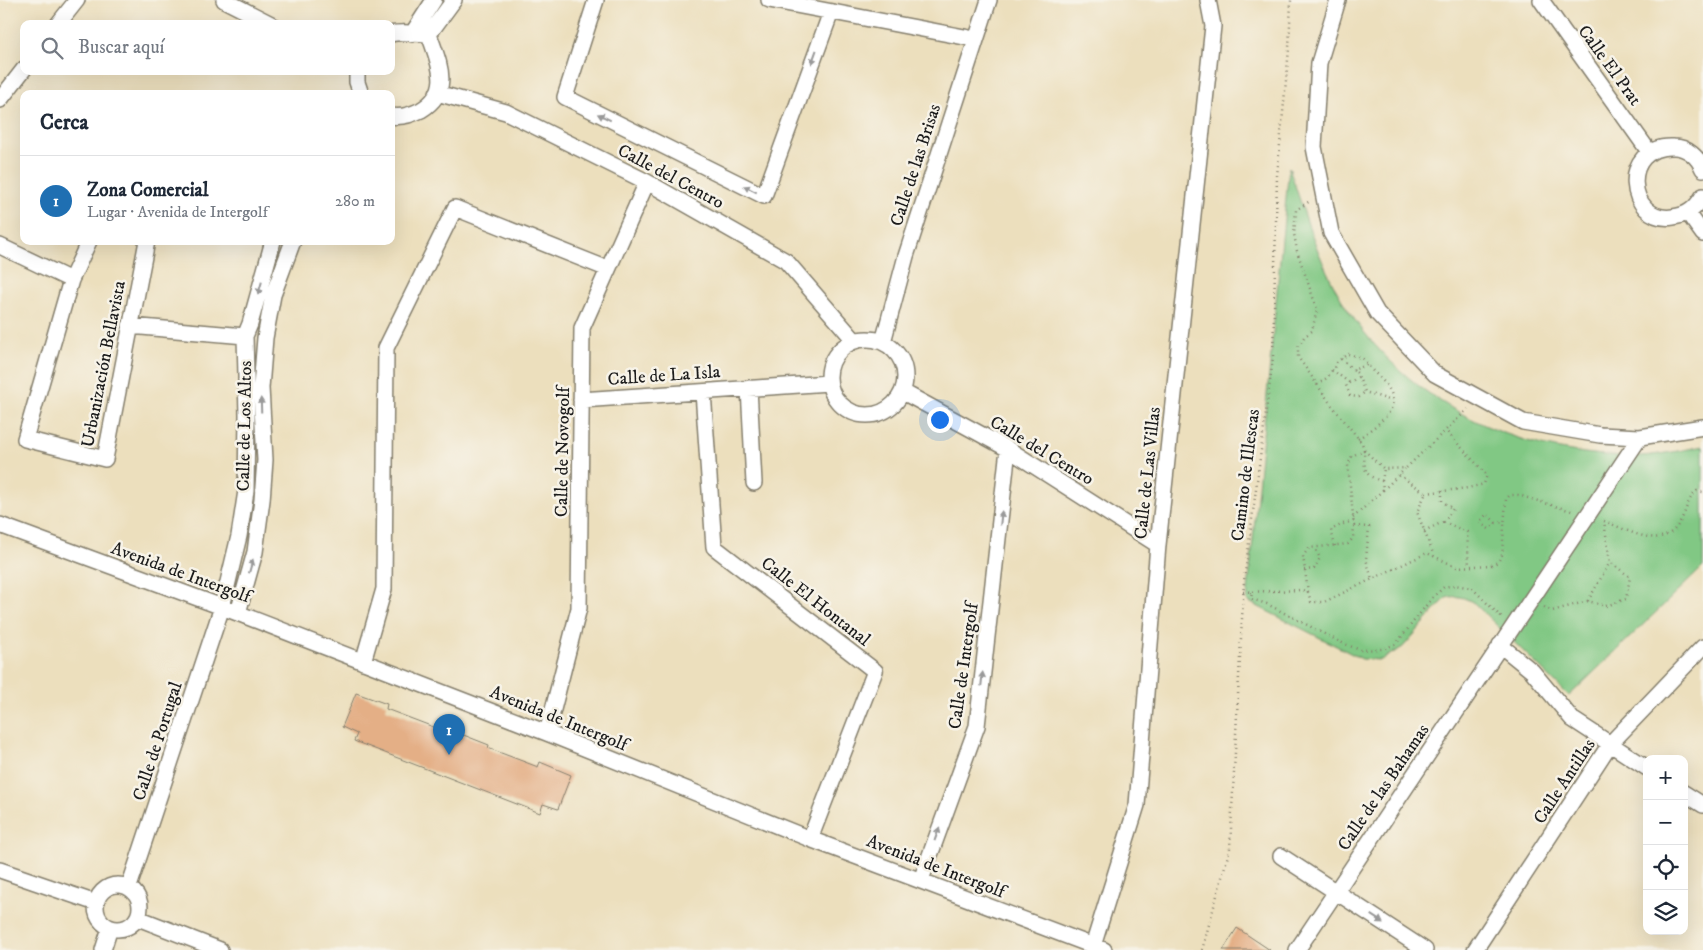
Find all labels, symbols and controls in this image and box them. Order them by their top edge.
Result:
search box [20,20,395,75]
street label: Calle El Prat [1573,21,1646,110]
icon: search [38,34,66,62]
text: Buscar aquí [78,36,164,59]
one-way arrow [810,50,817,65]
street label: Calle de las Brisas [886,101,946,229]
text: Cerca [40,110,88,136]
one-way arrow [597,113,612,121]
street label: Calle del Centro [614,140,728,214]
text: Zona Comercial [87,179,208,202]
one-way arrow [743,185,757,193]
text: 1 [53,191,59,211]
text: 280 m [335,191,375,211]
text: Lugar · Avenida de Intergolf [87,202,268,222]
street label: Urbanización Bellavista [77,279,131,449]
one-way arrow [255,281,263,296]
street label: Calle de Los Altos [233,360,257,492]
street label: Calle de La Isla [607,361,722,391]
street label: Calle de Novogolf [551,383,575,517]
one-way arrow [257,397,265,413]
street label: Calle de Las Villas [1130,406,1166,540]
your location [927,407,953,433]
street label: Camino de Illescas [1227,408,1265,543]
street label: Calle del Centro [986,411,1098,491]
one-way arrow [997,509,1005,525]
street label: Avenida de Intergolf [108,538,256,609]
street label: Calle El Hontanal [756,552,875,652]
one-way arrow [248,559,256,574]
street label: Calle de Intergolf [944,598,984,731]
one-way arrow [978,671,986,687]
street label: Calle de Portugal [128,678,188,804]
street label: Avenida de Intergolf [487,681,634,758]
pin: 1 [433,714,465,755]
street label: Calle de las Bahamas [1333,720,1434,855]
street label: Calle Antillas [1529,735,1601,828]
map controls [1643,755,1688,935]
button: + [1643,755,1688,800]
button: − [1643,800,1688,845]
one-way arrow [934,827,941,842]
street label: Avenida de Intergolf [863,830,1011,905]
button: locate [1643,845,1688,890]
button: layers [1643,890,1688,935]
one-way arrow [1370,914,1383,923]

